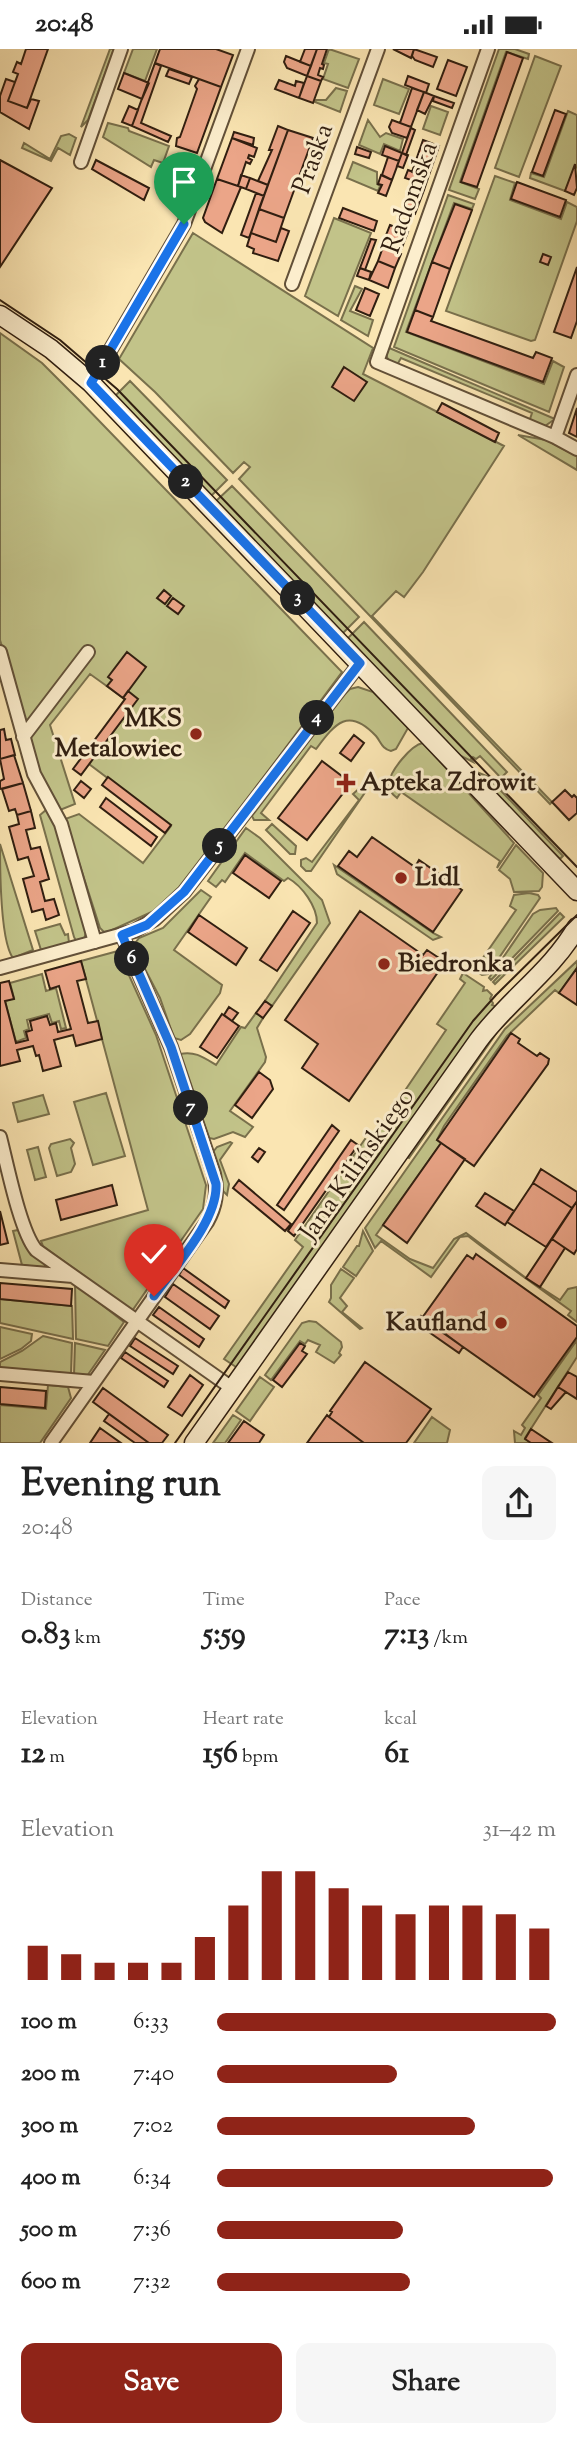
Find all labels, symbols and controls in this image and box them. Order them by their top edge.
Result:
text: 20:48 [35,6,94,43]
street label: Praska [284,119,344,199]
street label: Radomska [374,137,448,259]
pin [154,152,214,224]
icon: arrive [165,163,203,201]
pin: 1 [86,345,120,381]
text: 1 [99,349,106,376]
pin: 2 [168,465,204,499]
text: 2 [181,468,190,495]
pin: 3 [280,581,316,615]
text: 3 [294,584,301,611]
place label: MKS Metalowiec [55,701,182,768]
pin: 4 [300,701,334,735]
text: 4 [312,704,321,731]
marker: MKS Metalowiec [188,726,204,742]
place label: Apteka Zdrowit [360,765,536,802]
marker: Apteka Zdrowit [338,775,354,791]
pin: 5 [202,829,238,863]
text: 5 [216,832,223,859]
place label: Lidl [415,860,461,897]
marker: Lidl [393,870,409,886]
pin: 6 [114,941,150,977]
text: 6 [127,945,136,972]
place label: Biedronka [398,946,514,983]
marker: Biedronka [376,956,392,972]
street label: Jana Kilińskiego [290,1081,425,1251]
pin: 7 [174,1091,208,1125]
text: 7 [186,1094,195,1121]
pin [124,1224,184,1296]
icon: check [135,1235,173,1273]
place label: Kaufland [386,1305,487,1342]
marker: Kaufland [493,1315,509,1331]
text: Evening run [21,1459,221,1513]
button: share [482,1466,556,1540]
text: 20:48 [21,1512,73,1545]
text: Distance [21,1587,93,1614]
text: Time [203,1587,245,1614]
text: Pace [384,1587,421,1614]
text: 0.83 [21,1614,71,1657]
text: 5:59 [203,1614,246,1657]
text: 7:13 [384,1614,429,1657]
text: km [71,1625,101,1652]
text: /km [429,1625,468,1652]
text: Elevation [21,1706,98,1733]
text: Heart rate [203,1706,284,1733]
text: kcal [384,1706,417,1733]
text: 12 [21,1733,45,1776]
text: 156 [203,1733,238,1776]
text: 61 [384,1733,409,1776]
text: m [45,1744,65,1771]
text: bpm [238,1744,279,1771]
text: Elevation [21,1814,114,1847]
text: 31–42 m [482,1814,556,1847]
text: 100 m [21,2006,77,2039]
text: 6:33 [133,2006,169,2039]
text: 200 m [21,2058,80,2091]
text: 7:40 [133,2058,174,2091]
text: 300 m [21,2110,78,2143]
text: 7:02 [133,2110,173,2143]
text: 400 m [21,2162,81,2195]
text: 6:34 [133,2162,171,2195]
text: 500 m [21,2214,77,2247]
text: 7:36 [133,2214,171,2247]
text: 600 m [21,2266,81,2299]
text: 7:32 [133,2266,171,2299]
button: Save [21,2343,282,2423]
button: Share [296,2343,556,2423]

